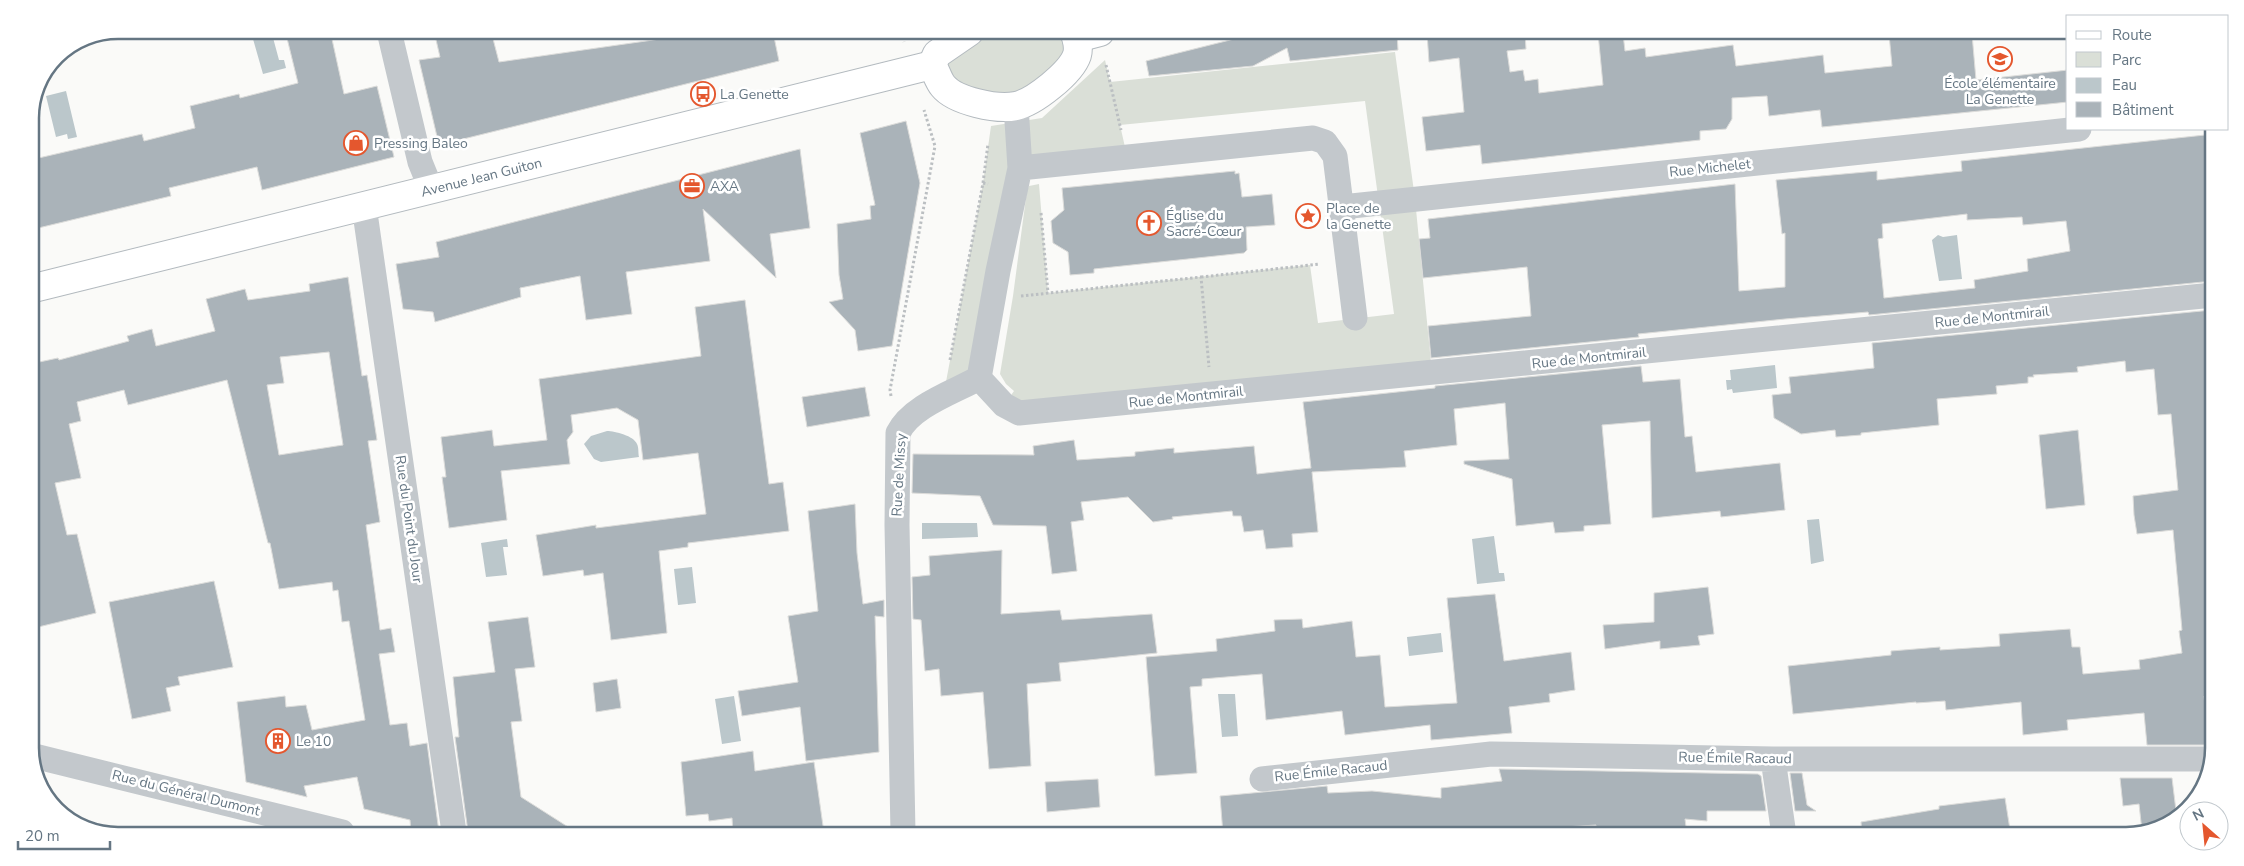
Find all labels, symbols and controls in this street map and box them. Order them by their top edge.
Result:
legend [2066,15,2229,130]
text: Route [2112,25,2152,45]
school or university icon: École élémentaire La Genette [1987,46,2013,72]
text: Parc [2112,50,2141,70]
place label: École élémentaire La Genette [1944,74,2056,109]
text: Eau [2112,75,2137,95]
bus stop icon: La Genette [690,81,716,107]
place label: La Genette [720,85,789,104]
text: Bâtiment [2112,100,2174,120]
shop icon: Pressing Baleo [343,130,369,156]
place label: Pressing Baleo [374,134,468,153]
street label: Avenue Jean Guiton [419,153,544,201]
street label: Rue Michelet [1668,154,1752,182]
office icon: AXA [679,173,705,199]
place label: AXA [710,177,739,196]
place label: Place de la Genette [1326,199,1391,234]
place icon: Place de la Genette [1295,203,1321,229]
place label: Église du Sacré-Cœur [1166,206,1242,241]
church icon: Église du Sacré-Cœur [1136,210,1162,236]
street label: Rue de Montmirail [1934,301,2051,332]
street label: Rue de Montmirail [1531,342,1648,373]
street label: Rue de Montmirail [1128,381,1245,412]
street label: Rue de Missy [887,432,911,517]
street label: Rue du Point du Jour [391,454,427,584]
building icon: Le 10 [265,728,291,754]
place label: Le 10 [296,732,331,751]
street label: Rue Émile Racaud [1678,748,1792,768]
street label: Rue Émile Racaud [1274,756,1388,786]
street label: Rue du Général Dumont [110,765,262,821]
north arrow [2179,801,2229,851]
text: N [2189,804,2207,826]
scale bar [18,818,110,850]
text: 20 m [25,826,60,846]

